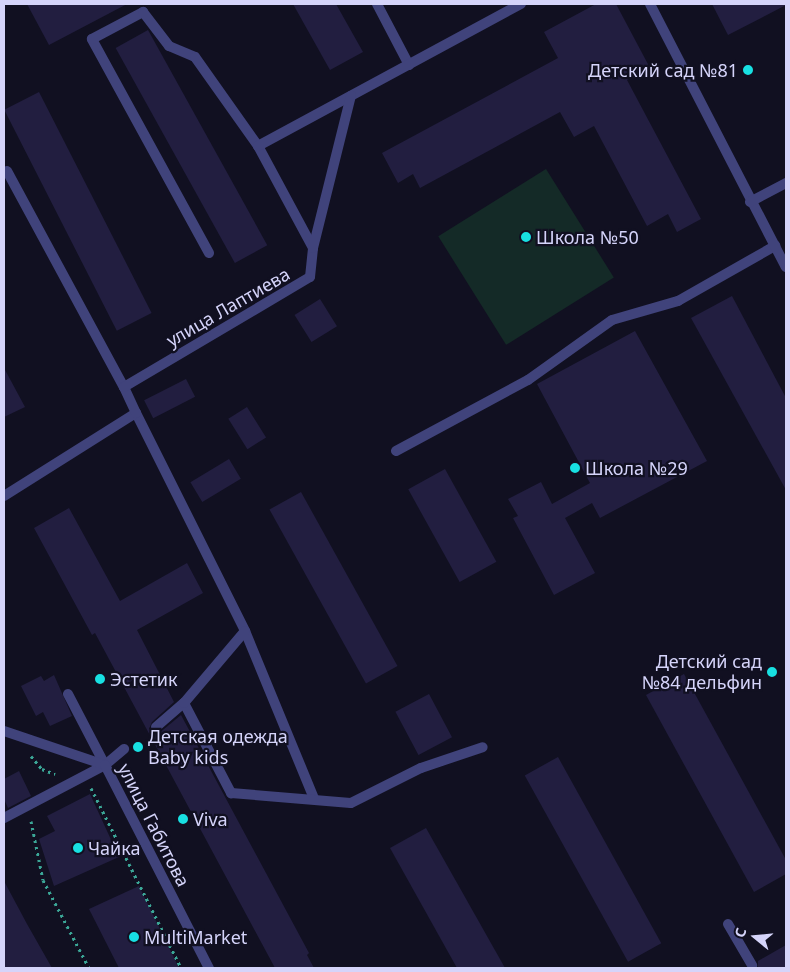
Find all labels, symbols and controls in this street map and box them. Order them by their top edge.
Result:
place label: Детский сад №81 [588,59,738,81]
marker: Детский сад №81 [742,64,754,76]
place label: Школа №50 [536,226,639,248]
marker: Школа №50 [520,231,532,243]
street label: улица Лаптиева [162,263,294,351]
place label: Школа №29 [585,457,688,479]
marker: Школа №29 [569,462,581,474]
place label: Детский сад №84 дельфин [642,651,762,694]
marker: Детский сад №84 дельфин [766,666,778,678]
place label: Эстетик [110,668,178,690]
marker: Эстетик [94,673,106,685]
place label: Детская одежда Baby kids [148,726,288,769]
marker: Детская одежда Baby kids [132,741,144,753]
street label: улица Габитова [114,760,194,890]
place label: Viva [193,808,228,830]
marker: Viva [177,813,189,825]
place label: Чайка [88,837,141,859]
marker: Чайка [72,842,84,854]
north arrow [730,912,780,962]
text: С [730,925,751,940]
place label: MultiMarket [144,926,247,948]
marker: MultiMarket [128,931,140,943]

